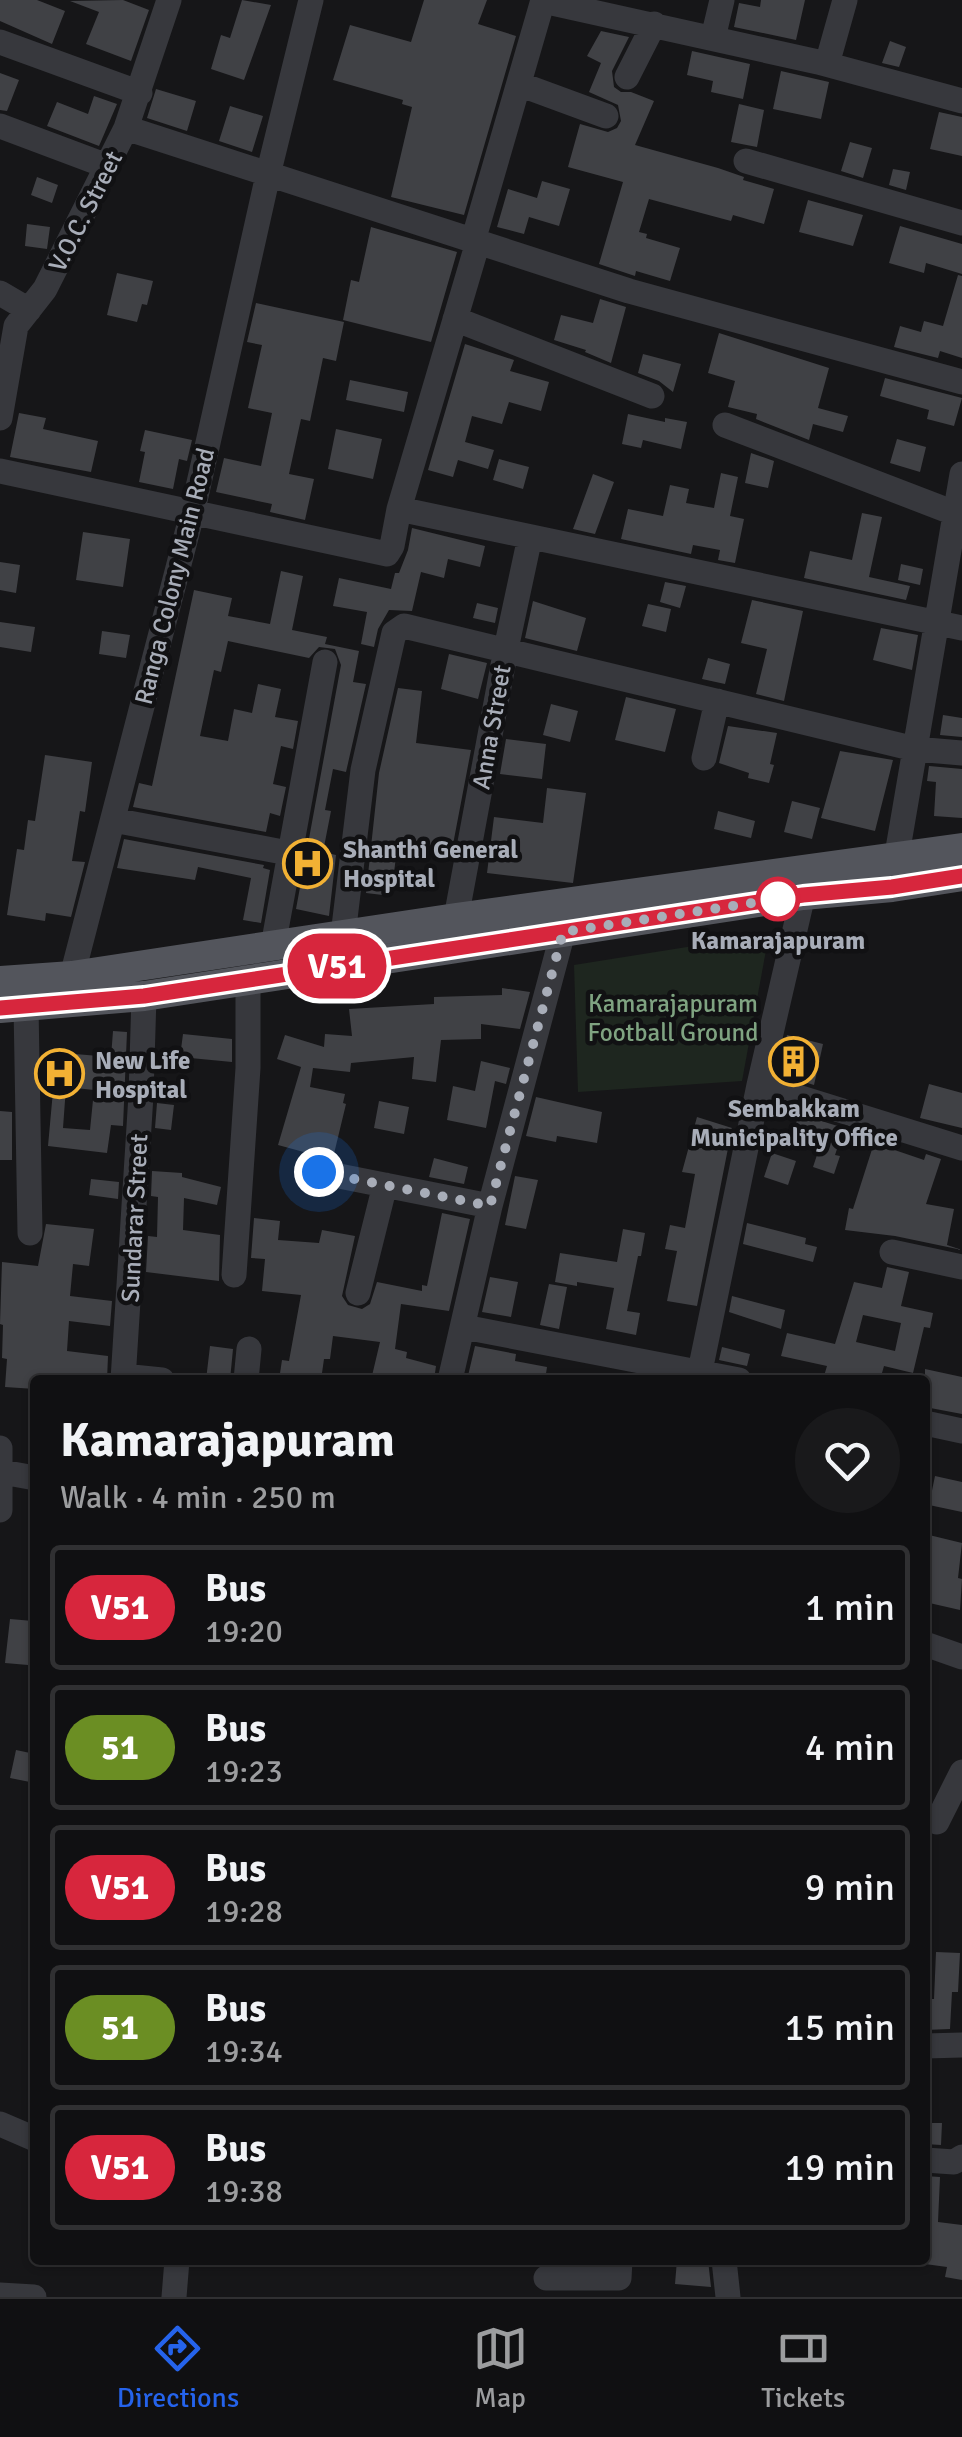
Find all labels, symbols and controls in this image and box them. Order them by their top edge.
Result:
street label: V.O.C. Street [42,145,129,277]
street label: Ranga Colony Main Road [128,445,221,708]
street label: Anna Street [465,662,518,792]
place label: Shanthi General Hospital [343,834,518,894]
hospital icon: Shanthi General Hospital [282,837,334,889]
marker: Kamarajapuram [757,878,799,920]
place label: Kamarajapuram [691,925,865,956]
line badge: V51 [280,934,394,998]
text: V51 [307,945,367,988]
park label: Kamarajapuram Football Ground [588,988,758,1048]
building icon: Sembakkam Municipality Office [768,1036,820,1088]
place label: New Life Hospital [95,1045,190,1105]
hospital icon: New Life Hospital [34,1048,86,1100]
place label: Sembakkam Municipality Office [690,1093,898,1153]
street label: Sundarar Street [115,1133,154,1303]
your location [294,1147,344,1197]
button: heart [795,1408,900,1513]
text: Kamarajapuram [60,1411,395,1470]
text: Walk · 4 min · 250 m [60,1478,336,1517]
text: Bus [205,1565,266,1612]
text: 1 min [805,1584,895,1631]
text: V51 [90,1586,150,1629]
text: 19:20 [205,1612,283,1651]
text: Bus [205,1705,266,1752]
text: 4 min [805,1724,895,1771]
text: 51 [101,1726,139,1769]
text: 19:23 [205,1752,283,1791]
text: Bus [205,1845,266,1892]
text: 9 min [805,1864,895,1911]
text: V51 [90,1866,150,1909]
text: 19:28 [205,1892,283,1931]
text: Bus [205,1985,266,2032]
text: 15 min [784,2004,895,2051]
text: 51 [101,2006,139,2049]
text: 19:34 [205,2032,283,2071]
text: Bus [205,2125,266,2172]
text: 19 min [784,2144,895,2191]
text: V51 [90,2146,150,2189]
text: 19:38 [205,2172,283,2211]
tab: Directions [117,2321,239,2415]
tab: Map [473,2321,528,2415]
tab: Tickets [761,2321,845,2415]

